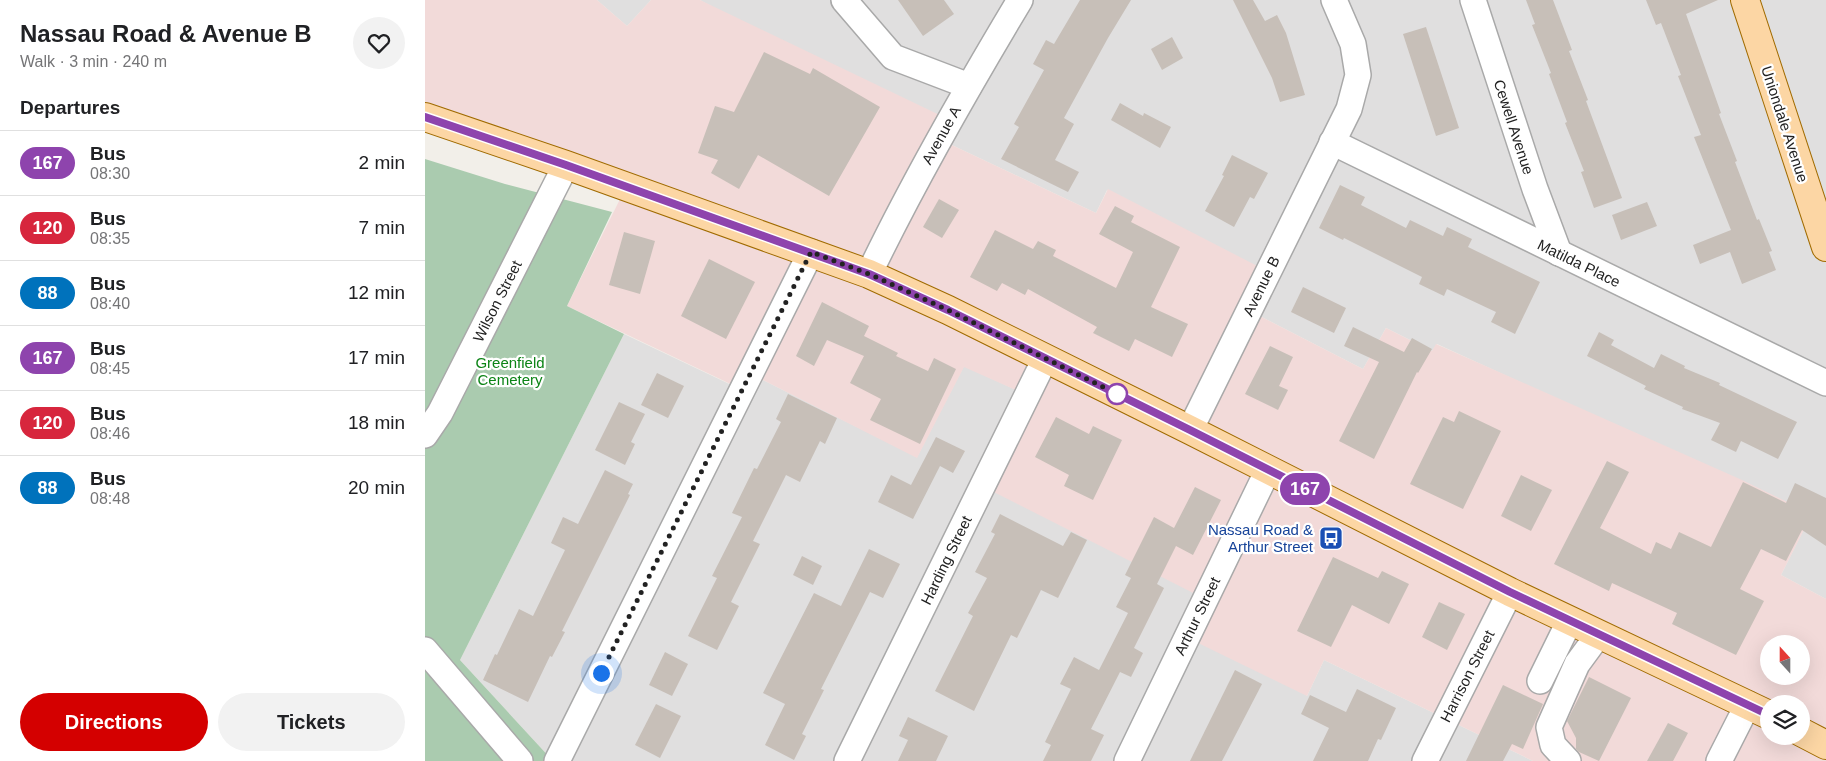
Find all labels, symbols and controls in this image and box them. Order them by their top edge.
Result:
button: heart [353,17,405,69]
text: Nassau Road & Avenue B [20,20,312,47]
text: Walk · 3 min · 240 m [20,53,167,70]
street label: Uniondale Avenue [1758,64,1812,184]
street label: Cewell Avenue [1491,77,1537,177]
text: Departures [20,97,120,118]
street label: Avenue A [918,103,964,167]
text: Bus [90,143,126,164]
text: 2 min [359,152,405,173]
text: 167 [32,153,63,173]
text: 08:30 [90,165,130,182]
text: Bus [90,208,126,229]
text: 7 min [359,217,405,238]
text: 120 [32,218,63,238]
text: 08:35 [90,230,130,247]
street label: Matilda Place [1535,236,1623,290]
street label: Avenue B [1239,253,1283,319]
street label: Wilson Street [469,257,525,345]
text: Bus [90,273,126,294]
text: 12 min [348,282,405,303]
text: 88 [37,283,58,303]
text: 08:40 [90,295,130,312]
text: Bus [90,338,126,359]
text: 17 min [348,347,405,368]
text: 167 [32,348,63,368]
park label: Greenfield Cemetery [475,354,545,388]
text: 08:45 [90,360,130,377]
unlabelled marker [1106,383,1128,405]
text: Bus [90,403,126,424]
text: 18 min [348,412,405,433]
text: 120 [32,413,63,433]
text: 08:46 [90,425,130,442]
text: Bus [90,468,126,489]
line badge: 167 [1276,473,1334,505]
text: 20 min [348,477,405,498]
text: 88 [37,478,58,498]
text: 167 [1290,479,1320,499]
text: 08:48 [90,490,130,507]
street label: Harding Street [917,512,975,607]
place label: Nassau Road & Arthur Street [1208,521,1314,555]
bus stop icon: Nassau Road & Arthur Street [1318,525,1344,551]
street label: Arthur Street [1171,573,1224,658]
street label: Harrison Street [1437,626,1498,725]
north arrow [1760,635,1810,685]
map controls [1760,635,1810,745]
your location [589,661,614,686]
button: Directions [20,693,208,751]
button: Tickets [218,693,405,751]
button: layers [1760,695,1810,745]

